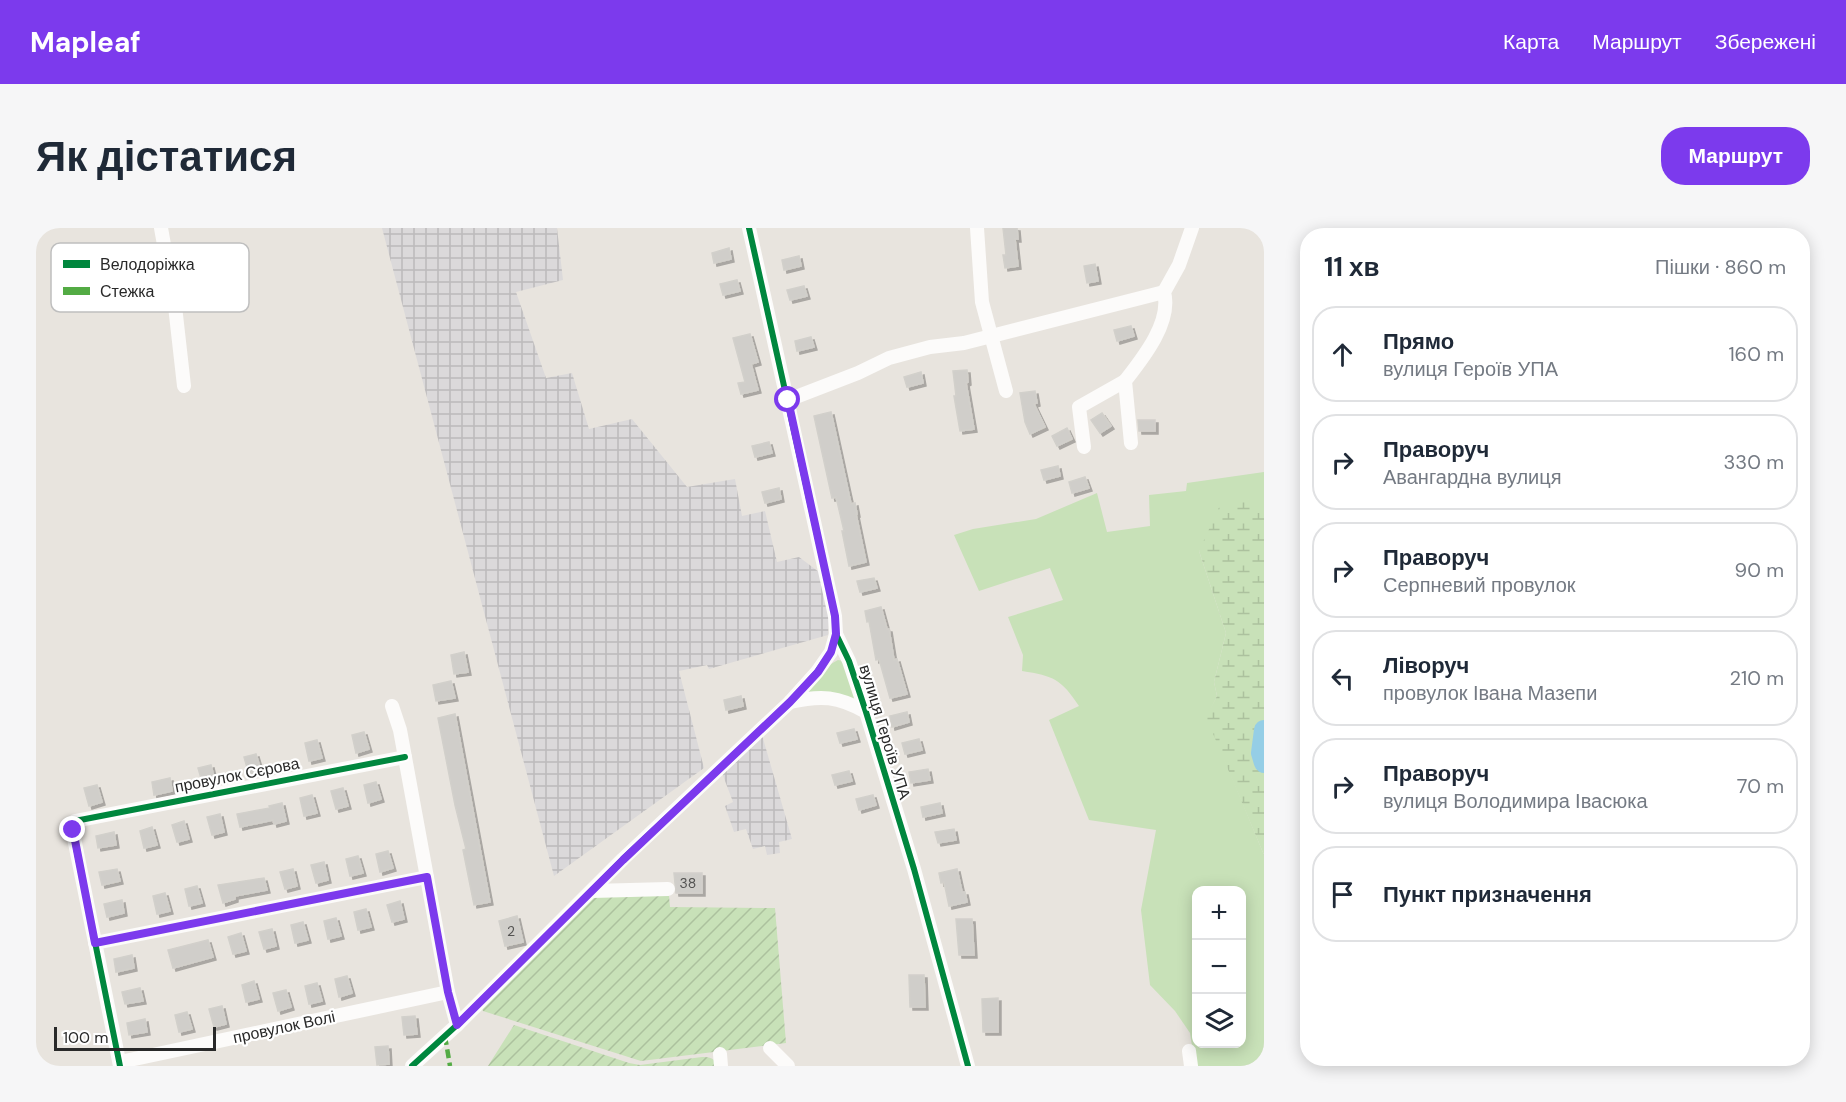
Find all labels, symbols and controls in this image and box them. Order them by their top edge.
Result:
text: Mapleaf [30,24,141,61]
text: Карта [1503,28,1559,56]
text: Маршрут [1592,28,1682,56]
text: Збережені [1715,28,1816,56]
button: Маршрут [1661,127,1810,185]
text: Як дістатися [36,129,297,184]
legend [51,243,249,312]
text: 11 хв [1324,250,1379,284]
text: Велодоріжка [100,254,195,275]
text: Пішки · 860 m [1655,254,1786,280]
text: Стежка [100,281,154,302]
text: Прямо [1383,327,1454,356]
icon: ahead [1326,338,1359,371]
text: 160 m [1728,341,1784,367]
text: вулиця Героїв УПА [1383,356,1558,382]
route start [774,386,800,412]
text: Праворуч [1383,435,1489,464]
icon: right [1326,446,1359,479]
text: 330 m [1724,449,1784,475]
text: Авангардна вулиця [1383,464,1562,490]
text: Праворуч [1383,543,1489,572]
icon: right [1326,554,1359,587]
text: 90 m [1735,557,1784,583]
text: Серпневий провулок [1383,572,1576,598]
text: Ліворуч [1383,651,1469,680]
street label: вулиця Героїв УПА [854,662,916,802]
icon: left [1326,662,1359,695]
text: 210 m [1729,665,1784,691]
text: провулок Івана Мазепи [1383,680,1597,706]
street label: провулок Сєрова [173,753,301,797]
text: Праворуч [1383,759,1489,788]
icon: right [1326,770,1359,803]
text: 70 m [1737,773,1784,799]
text: вулиця Володимира Івасюка [1383,788,1648,814]
route end [59,816,85,842]
house number: 38 [680,874,696,892]
icon: arrive [1326,878,1359,911]
text: Пункт призначення [1383,880,1592,909]
map controls [1192,886,1246,1048]
button: + [1192,886,1246,940]
house number: 2 [507,922,515,940]
button: − [1192,940,1246,994]
button: layers [1192,994,1246,1048]
street label: провулок Волі [231,1006,337,1048]
scale bar [54,1024,216,1052]
text: 100 m [63,1027,108,1048]

